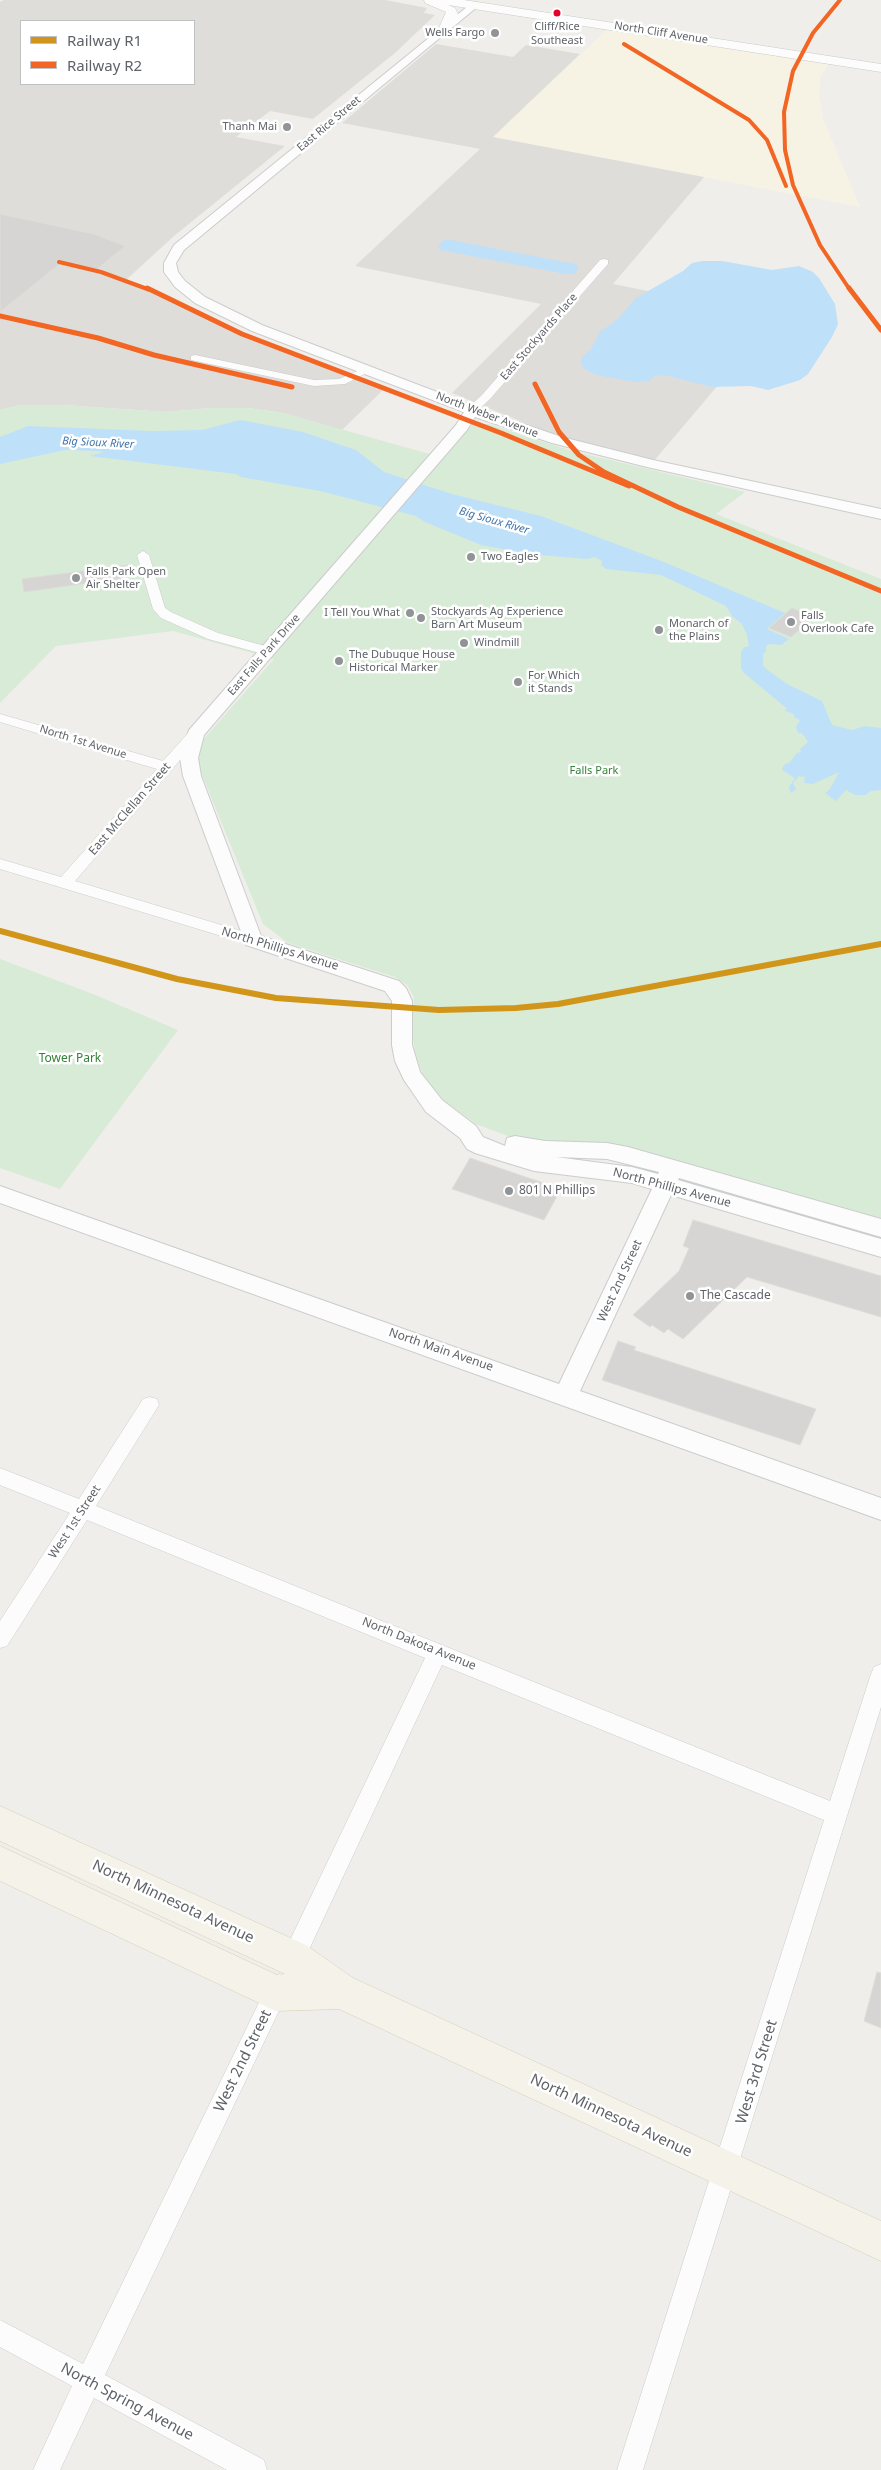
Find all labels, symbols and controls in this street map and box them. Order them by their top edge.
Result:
marker: Cliff/Rice Southeast [552,8,562,18]
street label: North Cliff Avenue [613,19,709,47]
legend [20,20,195,85]
place label: Cliff/Rice Southeast [531,20,583,46]
place label: Wells Fargo [425,26,485,40]
marker: Wells Fargo [489,27,501,39]
text: Railway R1 [67,30,142,50]
text: Railway R2 [67,55,142,75]
street label: East Rice Street [294,94,364,154]
place label: Thanh Mai [222,120,277,134]
marker: Thanh Mai [281,121,293,133]
street label: East Stockyards Place [498,291,580,383]
street label: North Weber Avenue [434,389,540,441]
water label: Big Sioux River [62,435,134,451]
water label: Big Sioux River [458,505,530,537]
place label: Two Eagles [481,550,538,564]
marker: Two Eagles [465,551,477,563]
place label: Falls Park Open Air Shelter [86,565,166,591]
marker: Falls Park Open Air Shelter [70,572,82,584]
place label: Stockyards Ag Experience Barn Art Museum [431,605,563,631]
place label: I Tell You What [324,606,400,620]
marker: I Tell You What [404,607,416,619]
place label: Falls Overlook Cafe [801,609,874,635]
street label: East Falls Park Drive [225,612,303,698]
marker: Stockyards Ag Experience Barn Art Museum [415,612,427,624]
marker: Falls Overlook Cafe [785,616,797,628]
place label: Monarch of the Plains [669,617,728,643]
marker: Monarch of the Plains [653,624,665,636]
place label: Windmill [474,636,519,650]
marker: Windmill [458,637,470,649]
place label: The Dubuque House Historical Marker [349,648,455,674]
marker: The Dubuque House Historical Marker [333,655,345,667]
place label: For Which it Stands [528,669,580,695]
marker: For Which it Stands [512,676,524,688]
street label: North 1st Avenue [38,723,128,761]
street label: East McClellan Street [86,760,174,858]
park label: Falls Park [570,764,618,778]
street label: North Phillips Avenue [220,924,340,974]
park label: Tower Park [39,1052,101,1066]
street label: North Phillips Avenue [611,1165,733,1211]
place label: 801 N Phillips [519,1184,595,1198]
marker: 801 N Phillips [503,1185,515,1197]
street label: West 2nd Street [595,1238,645,1324]
place label: The Cascade [700,1289,771,1303]
marker: The Cascade [684,1290,696,1302]
street label: North Main Avenue [387,1325,495,1375]
street label: West 1st Street [46,1483,104,1561]
street label: North Dakota Avenue [360,1615,478,1673]
street label: North Minnesota Avenue [89,1857,257,1947]
street label: West 2nd Street [210,2007,276,2115]
street label: West 3rd Street [733,2018,781,2126]
street label: North Minnesota Avenue [527,2071,695,2161]
street label: North Spring Avenue [58,2359,196,2445]

